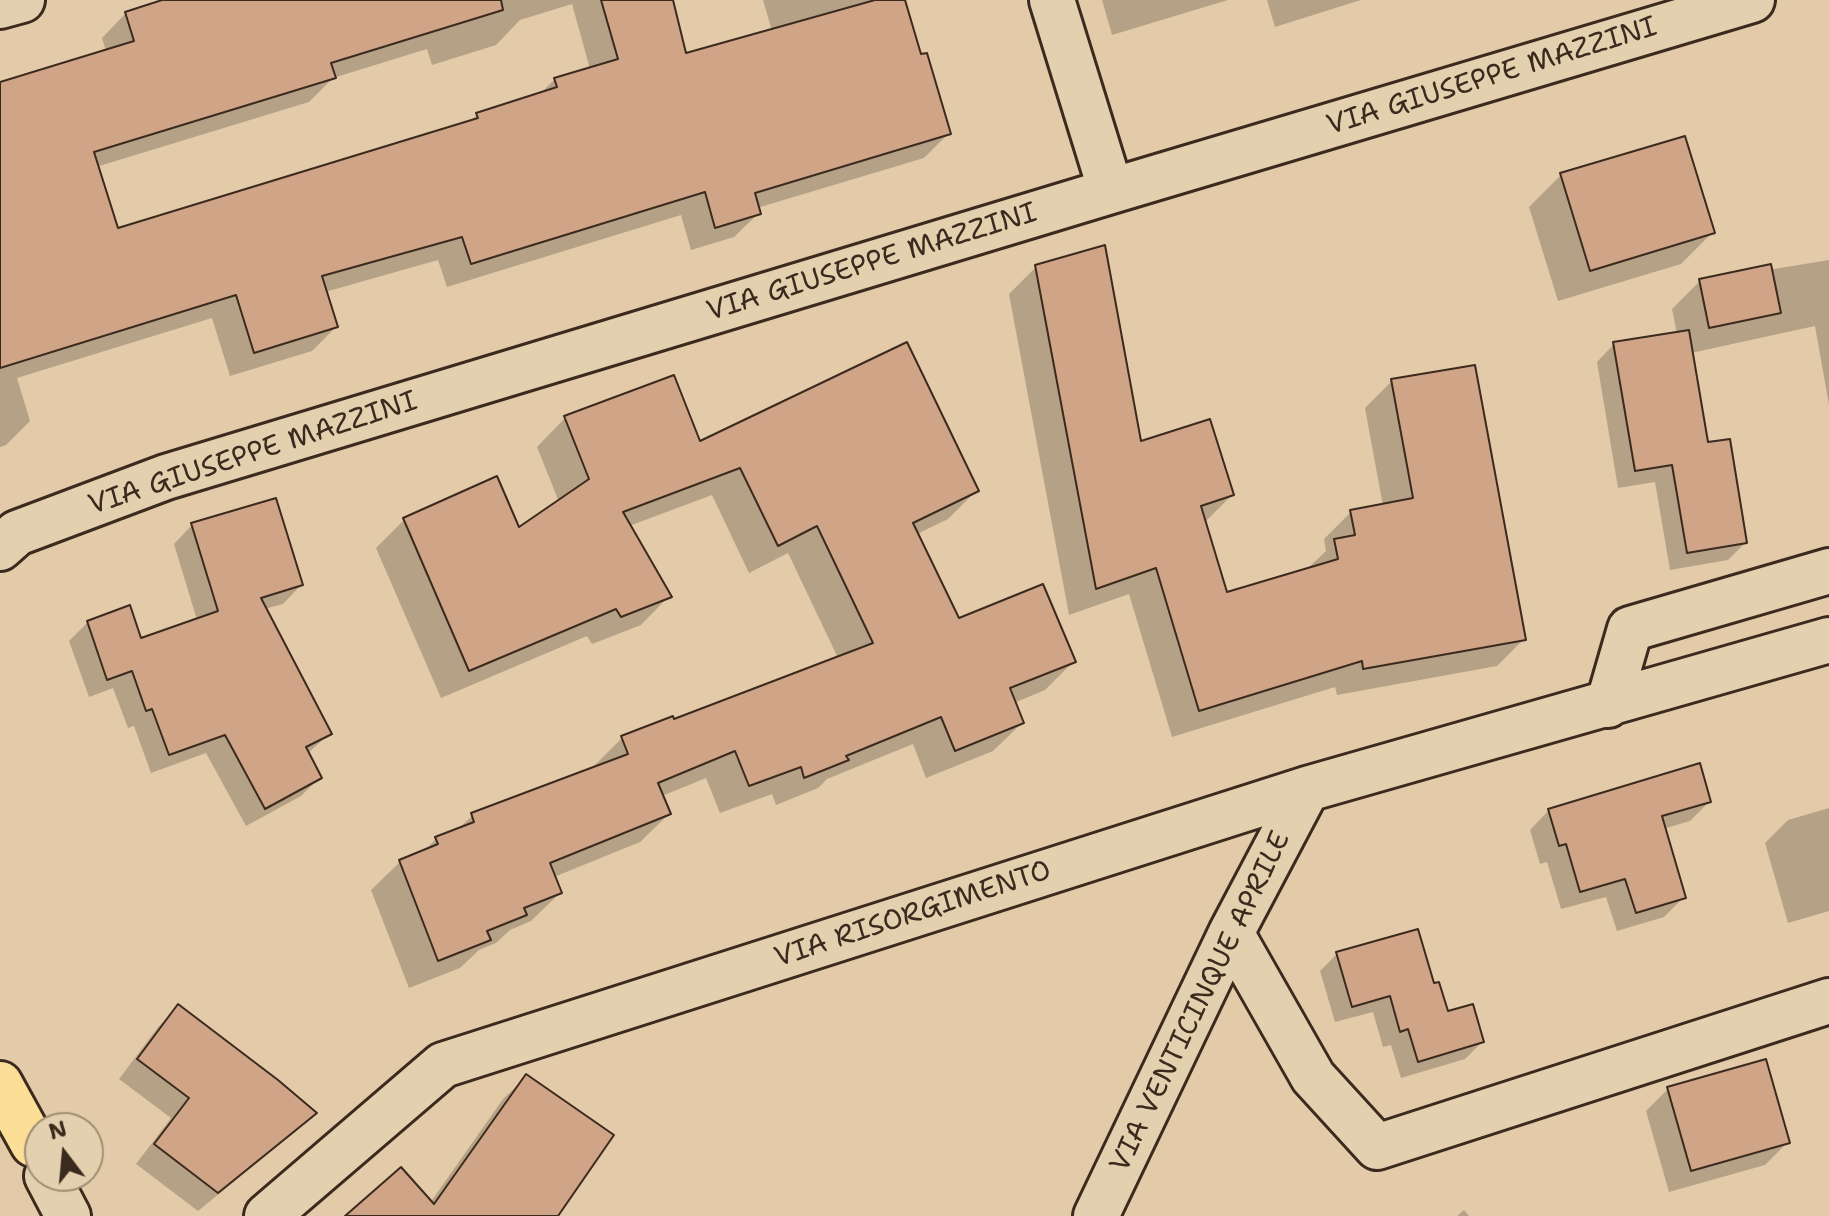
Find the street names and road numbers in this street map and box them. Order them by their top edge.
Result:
street label: VIA GIUSEPPE MAZZINI [1323,11,1661,143]
street label: VIA GIUSEPPE MAZZINI [703,197,1041,329]
street label: VIA GIUSEPPE MAZZINI [85,385,421,523]
street label: VIA VENTICINQUE APRILE [1104,826,1298,1178]
street label: VIA RISORGIMENTO [771,854,1055,976]

